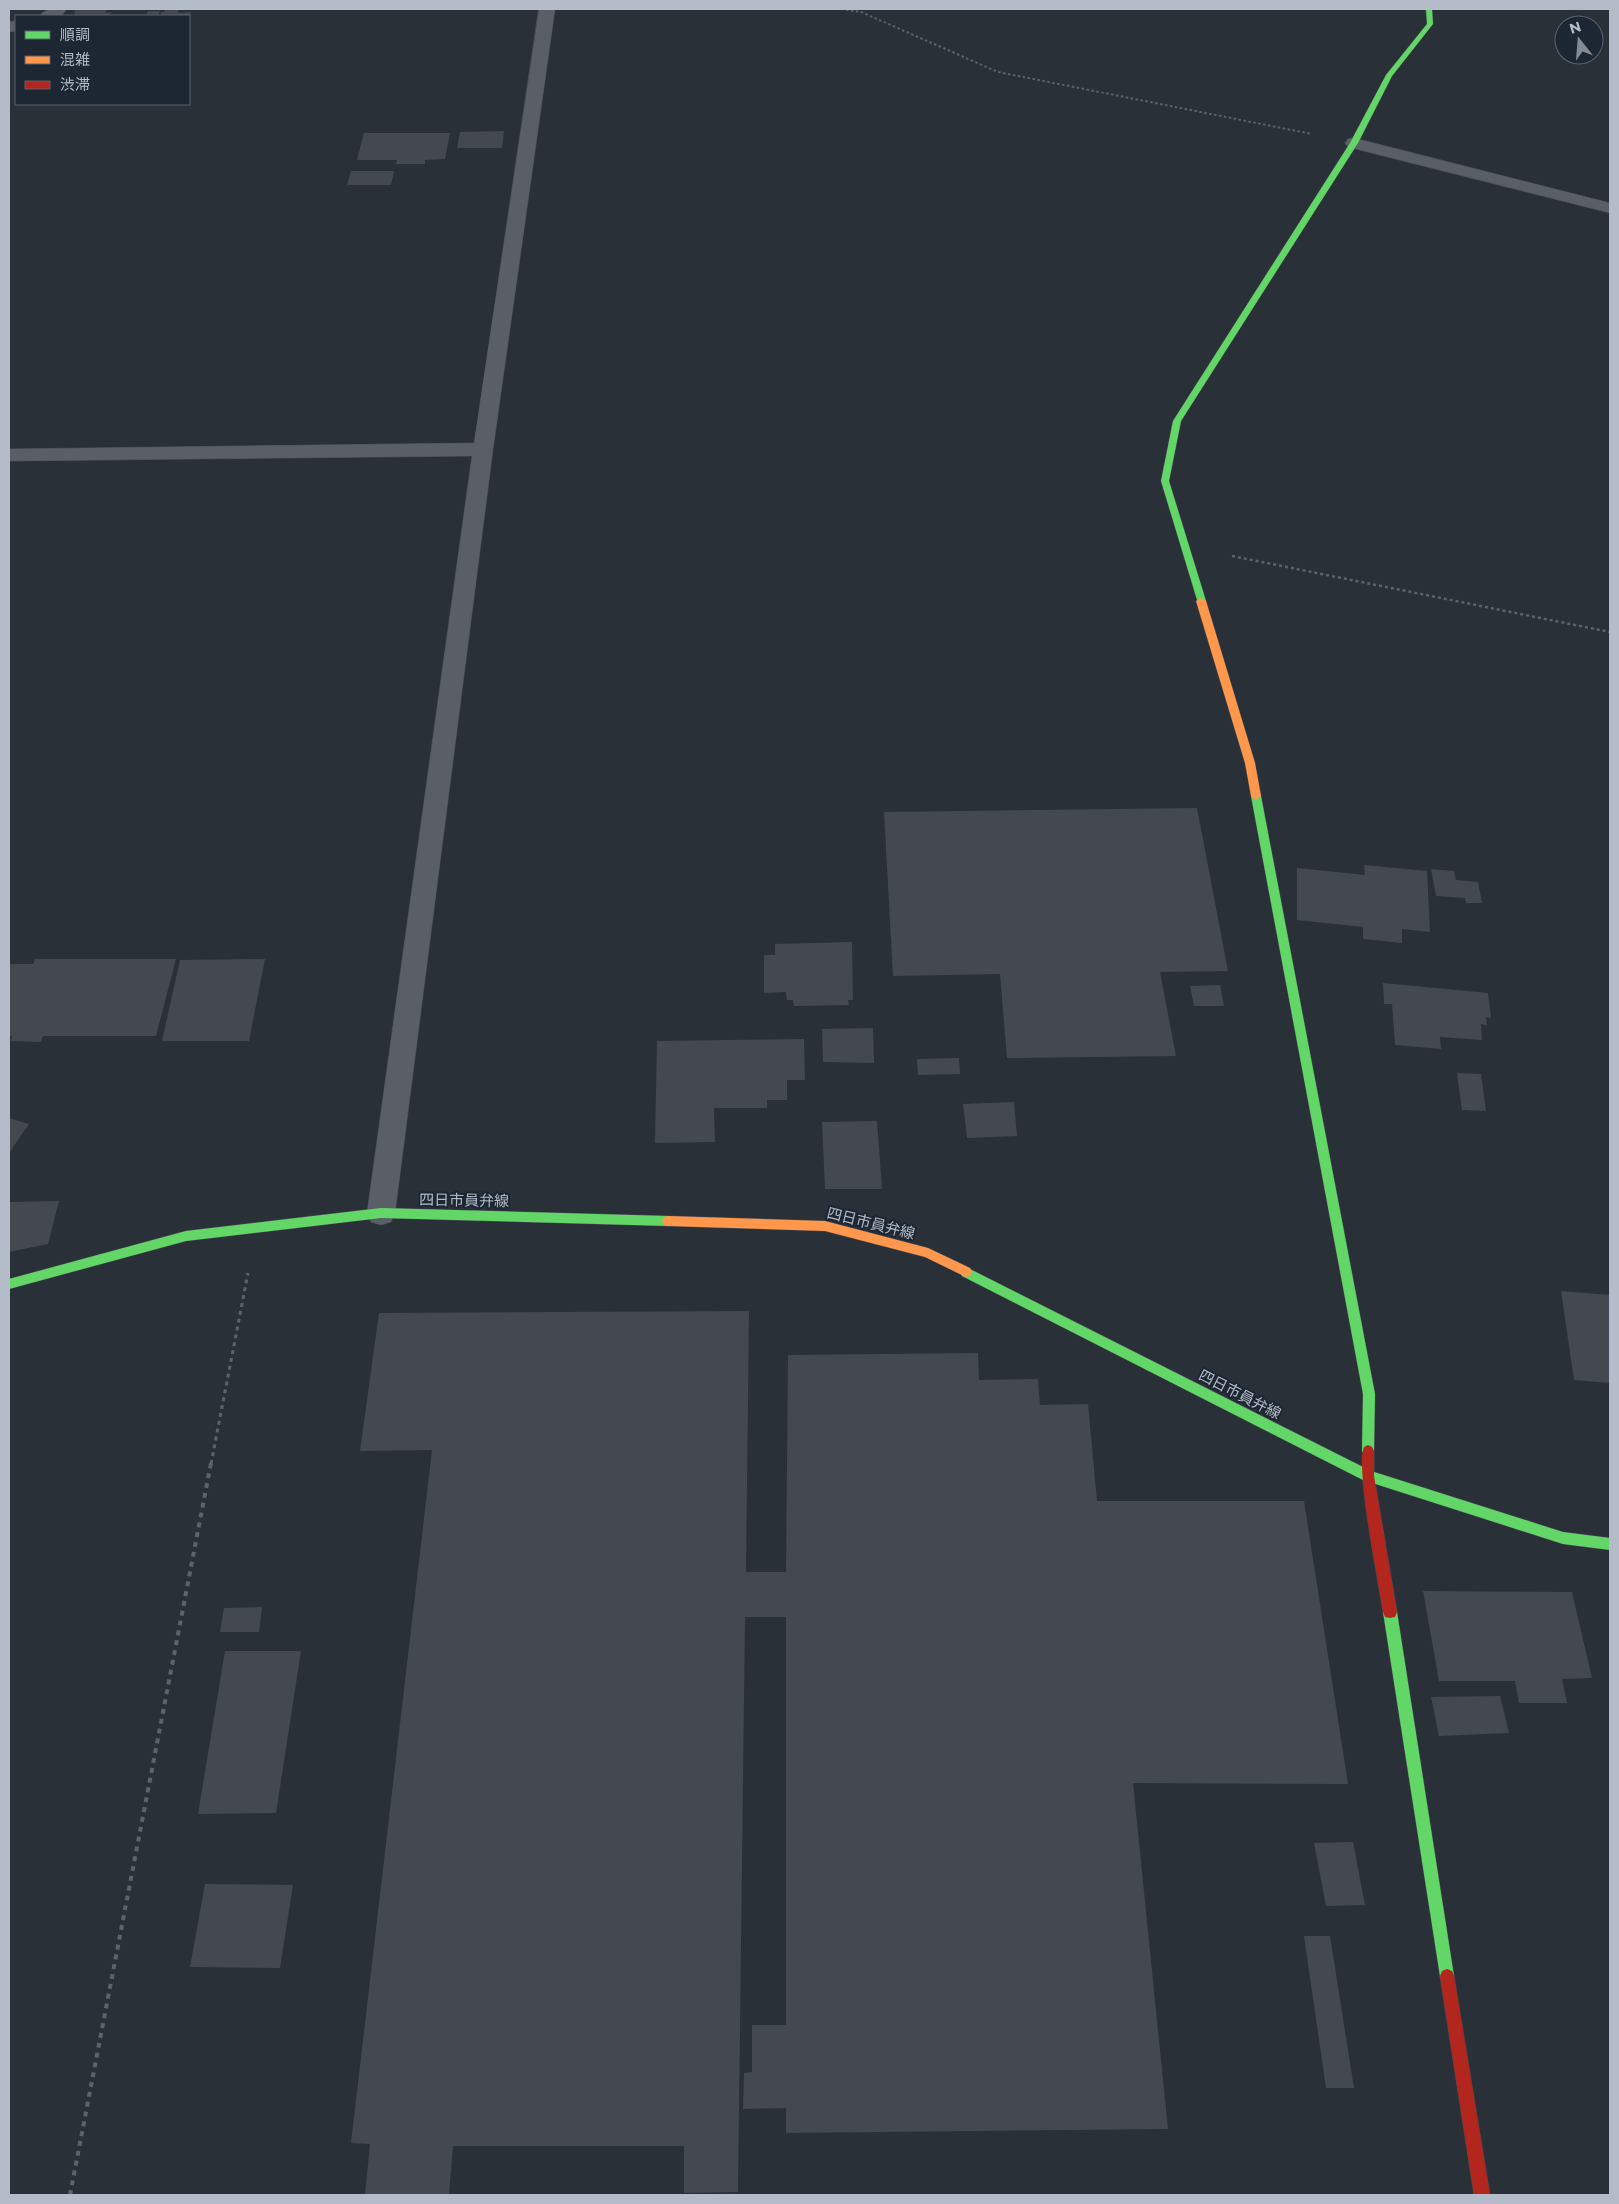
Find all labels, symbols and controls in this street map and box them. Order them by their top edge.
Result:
legend [15,15,190,105]
north arrow [1554,15,1604,65]
text: N [1567,17,1583,38]
text: 順調 [60,25,90,44]
text: 混雑 [60,50,90,69]
text: 渋滞 [60,75,90,94]
street label: 四日市員弁線 [419,1190,509,1210]
street label: 四日市員弁線 [825,1203,917,1243]
street label: 四日市員弁線 [1196,1365,1284,1423]

